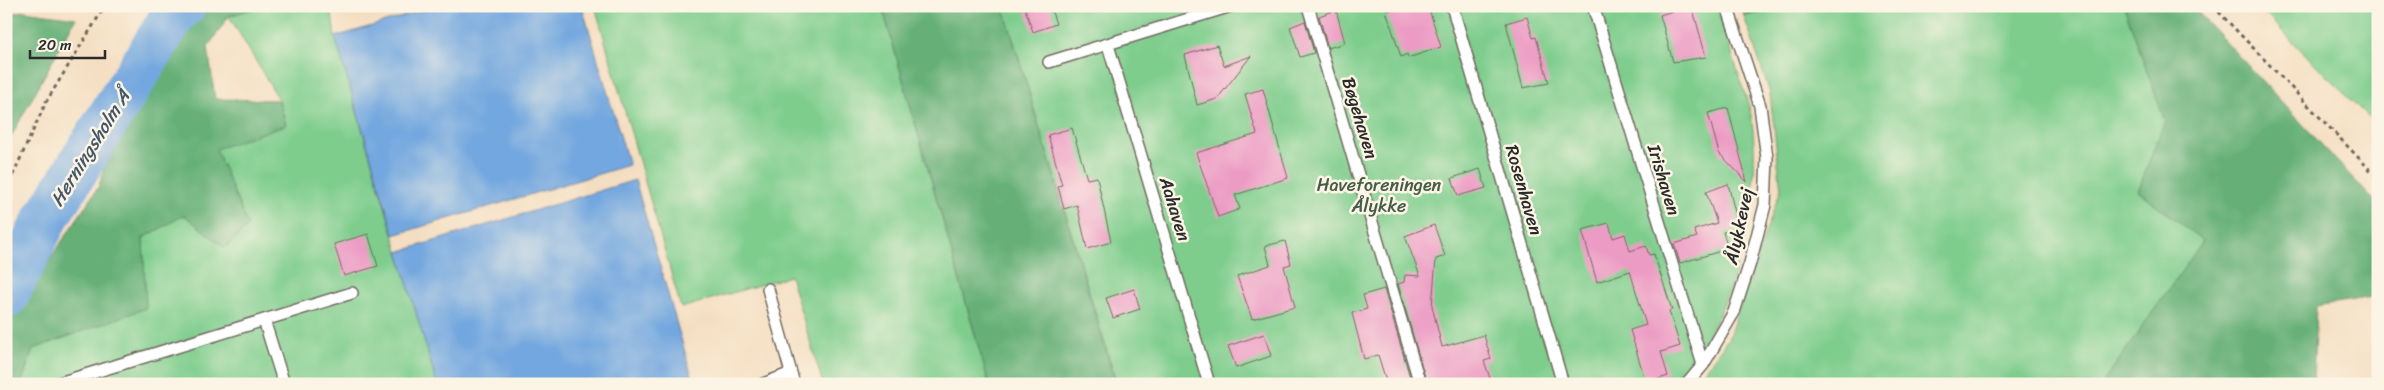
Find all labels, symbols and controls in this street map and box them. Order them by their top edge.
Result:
scale bar [30,28,105,60]
text: 20 m [38,32,72,58]
street label: Bøgehaven [1332,73,1388,163]
water label: Herningsholm Å [41,79,142,213]
street label: Irishaven [1638,139,1690,220]
street label: Rosenhaven [1496,141,1552,239]
park label: Haveforeningen Ålykke [1317,169,1442,222]
street label: Aahaven [1150,172,1200,246]
street label: Ålykkevej [1715,184,1763,268]

